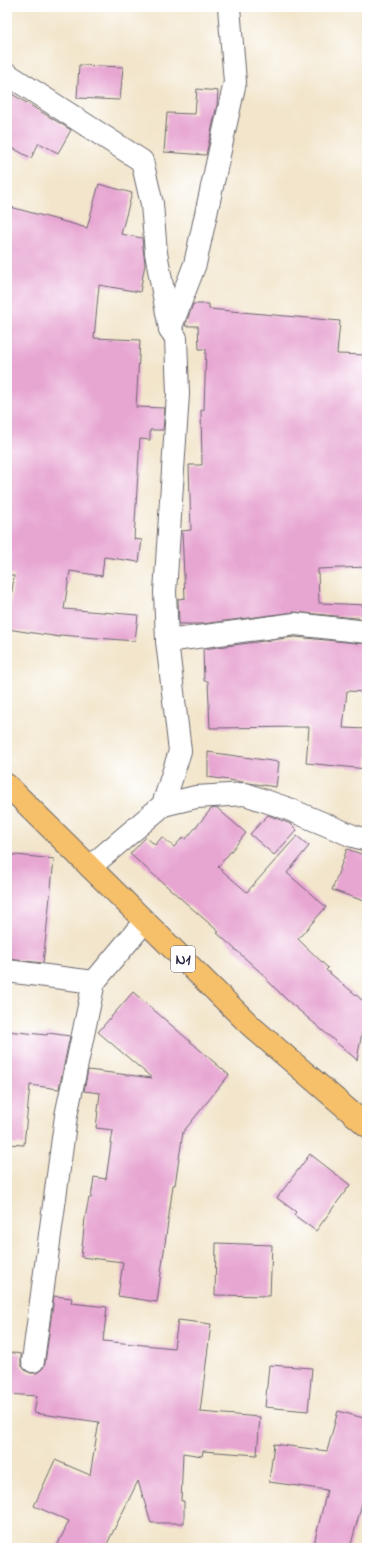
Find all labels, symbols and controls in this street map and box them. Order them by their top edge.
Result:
road number: N1 [171,946,195,972]

